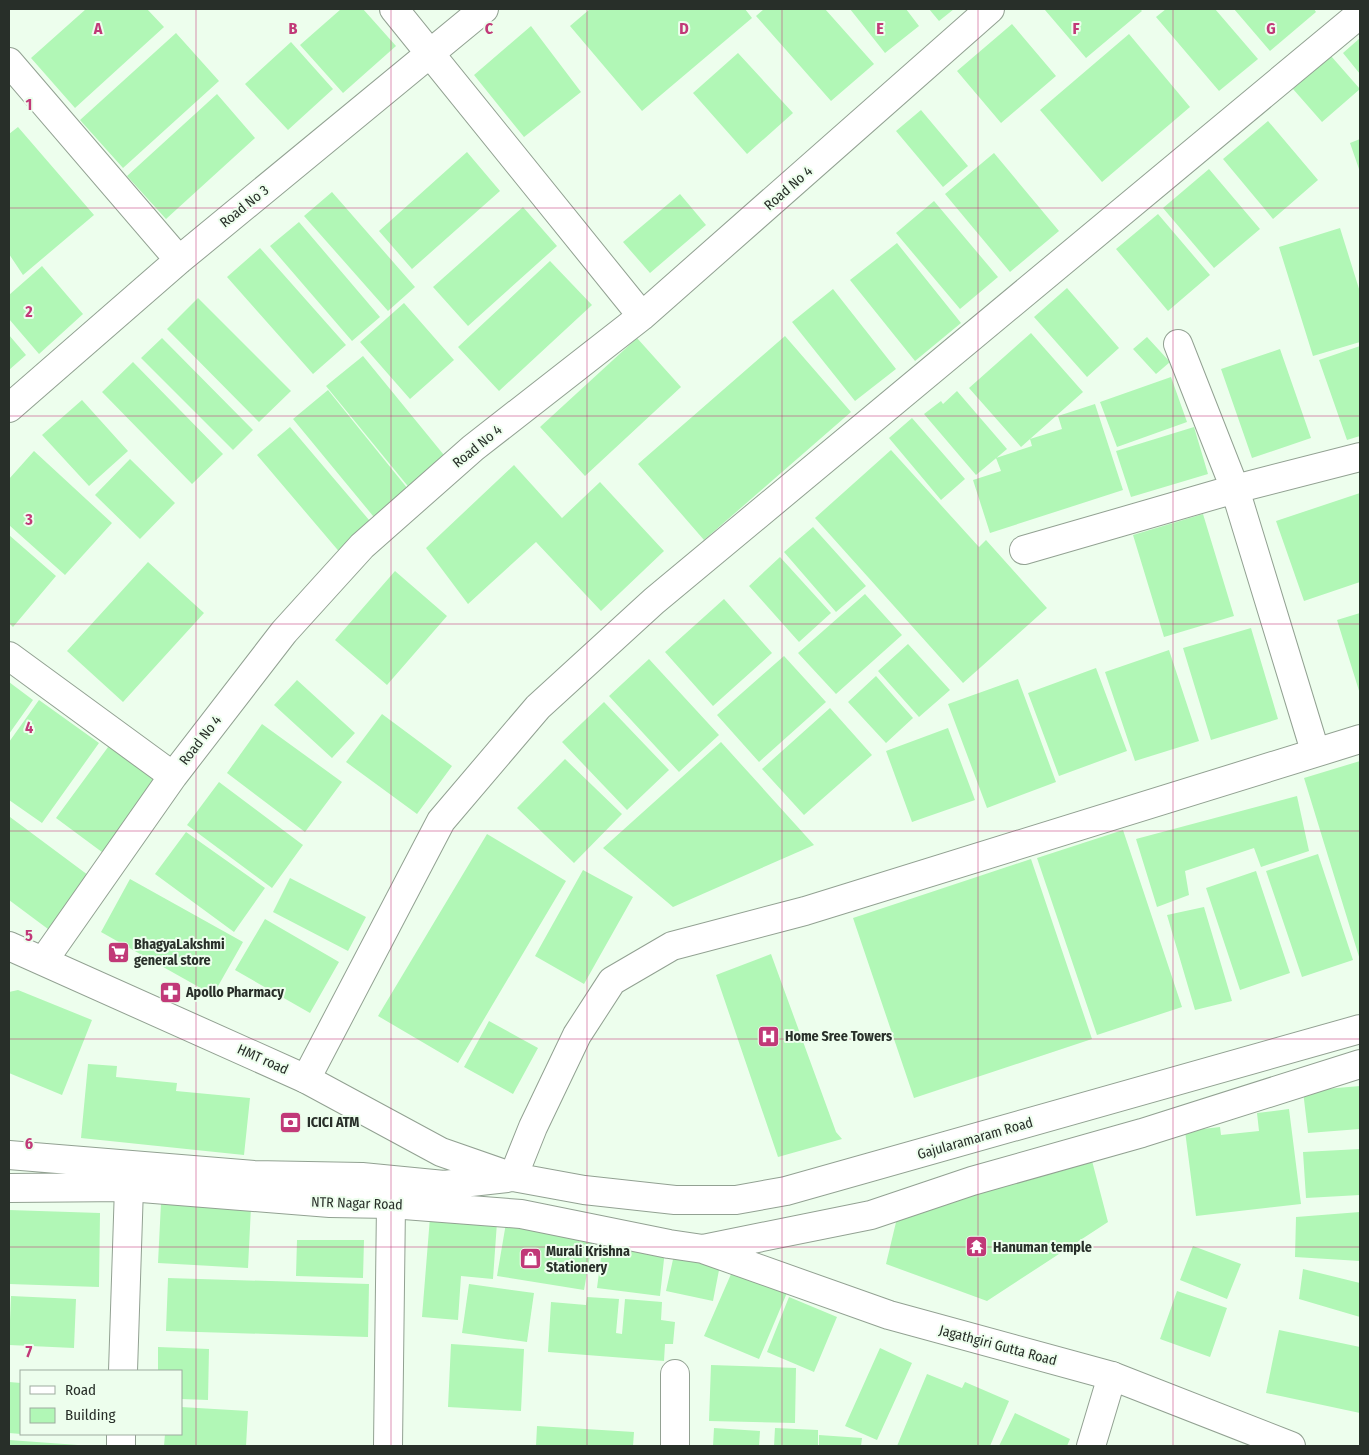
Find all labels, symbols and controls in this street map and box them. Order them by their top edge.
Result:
text: A [93,19,103,38]
text: B [289,19,298,38]
text: C [485,19,494,38]
text: D [679,19,689,38]
text: E [876,19,884,38]
text: F [1072,19,1080,38]
text: G [1266,19,1276,38]
text: 1 [26,95,32,114]
street label: Road No 4 [761,163,816,214]
street label: Road No 3 [217,182,272,231]
text: 2 [24,302,33,321]
street label: Road No 4 [449,421,505,471]
text: 3 [24,510,33,529]
street label: Road No 4 [176,712,225,768]
text: 4 [25,718,33,737]
text: 5 [25,926,33,945]
place label: BhagyaLakshmi general store [134,936,225,969]
supermarket icon: BhagyaLakshmi general store [106,940,130,964]
pharmacy icon: Apollo Pharmacy [158,980,182,1004]
place label: Apollo Pharmacy [185,984,284,1001]
hospital icon: Home Sree Towers [757,1024,781,1048]
place label: Home Sree Towers [785,1028,892,1045]
street label: HMT road [235,1041,291,1078]
bank icon: ICICI ATM [279,1110,303,1134]
place label: ICICI ATM [307,1114,359,1131]
street label: Gajularamaram Road [915,1114,1035,1163]
text: 6 [25,1134,33,1153]
street label: NTR Nagar Road [311,1193,403,1214]
temple icon: Hanuman temple [965,1235,989,1259]
place label: Hanuman temple [993,1239,1092,1256]
place label: Murali Krishna Stationery [546,1243,630,1276]
shop icon: Murali Krishna Stationery [518,1247,542,1271]
street label: Jagathgiri Gutta Road [937,1322,1059,1369]
text: 7 [26,1342,33,1361]
legend [20,1370,182,1435]
text: Road [65,1381,96,1399]
text: Building [65,1406,116,1424]

